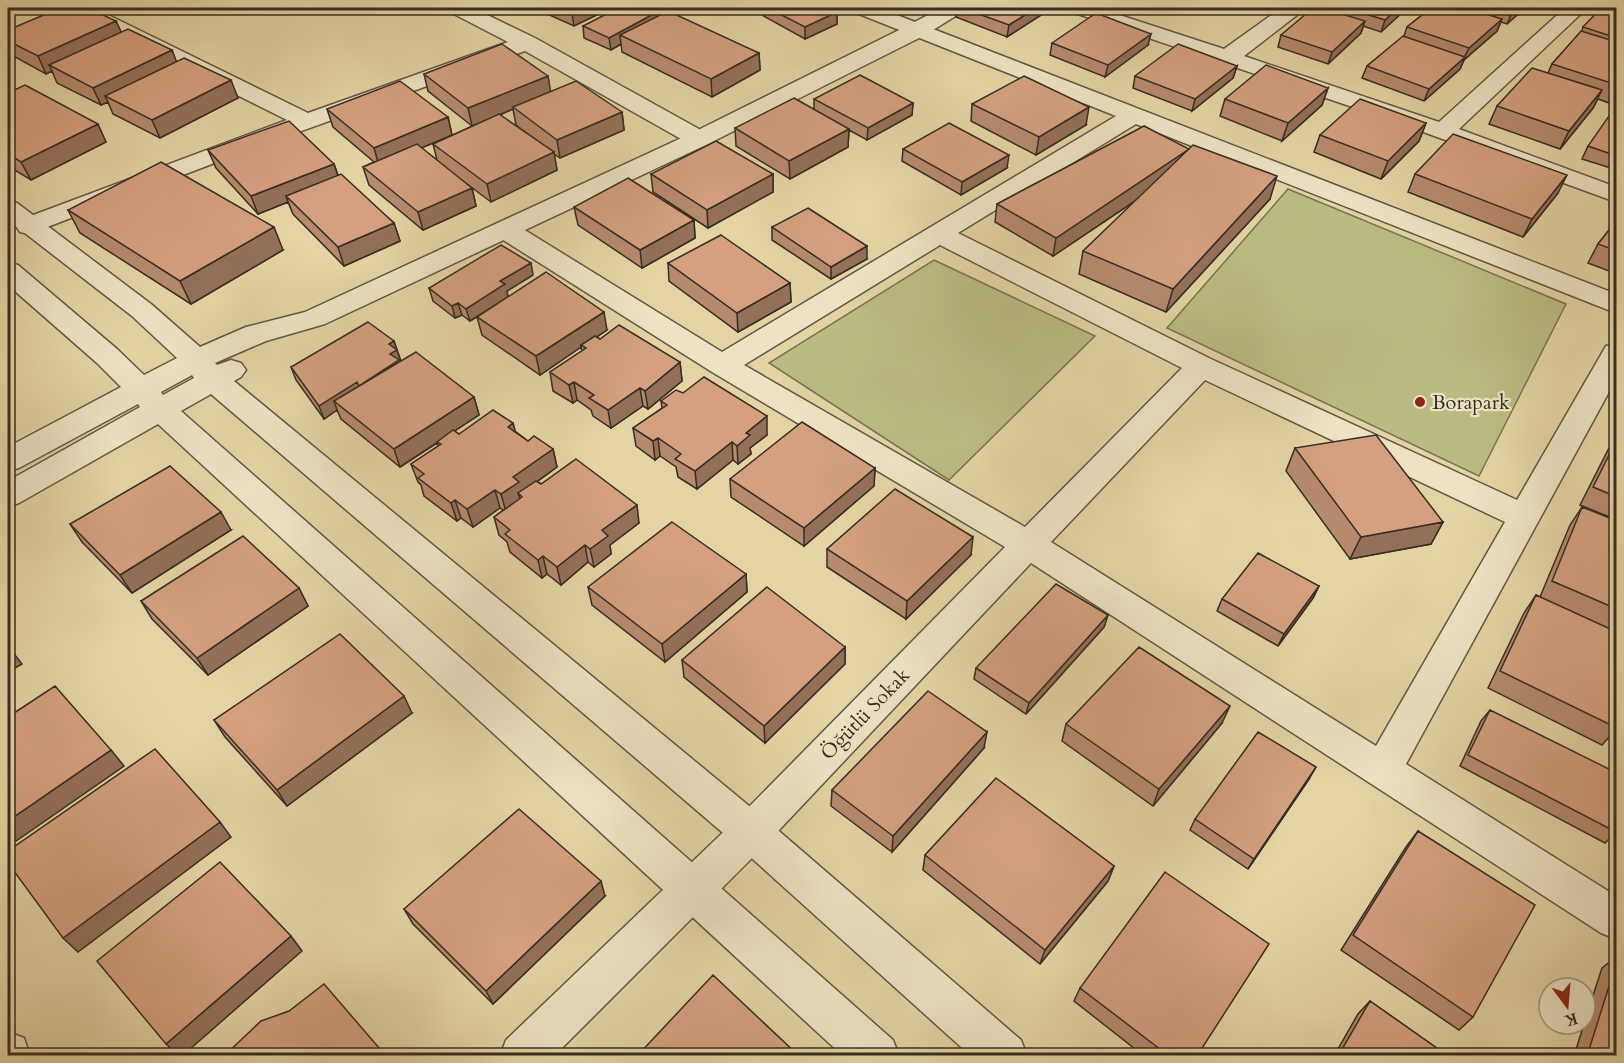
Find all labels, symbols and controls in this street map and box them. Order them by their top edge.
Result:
place label: Borapark [1432,389,1510,416]
marker: Borapark [1413,395,1427,409]
street label: Öğütlü Sokak [814,662,916,766]
north arrow [1537,976,1597,1036]
text: K [1562,1007,1580,1032]

